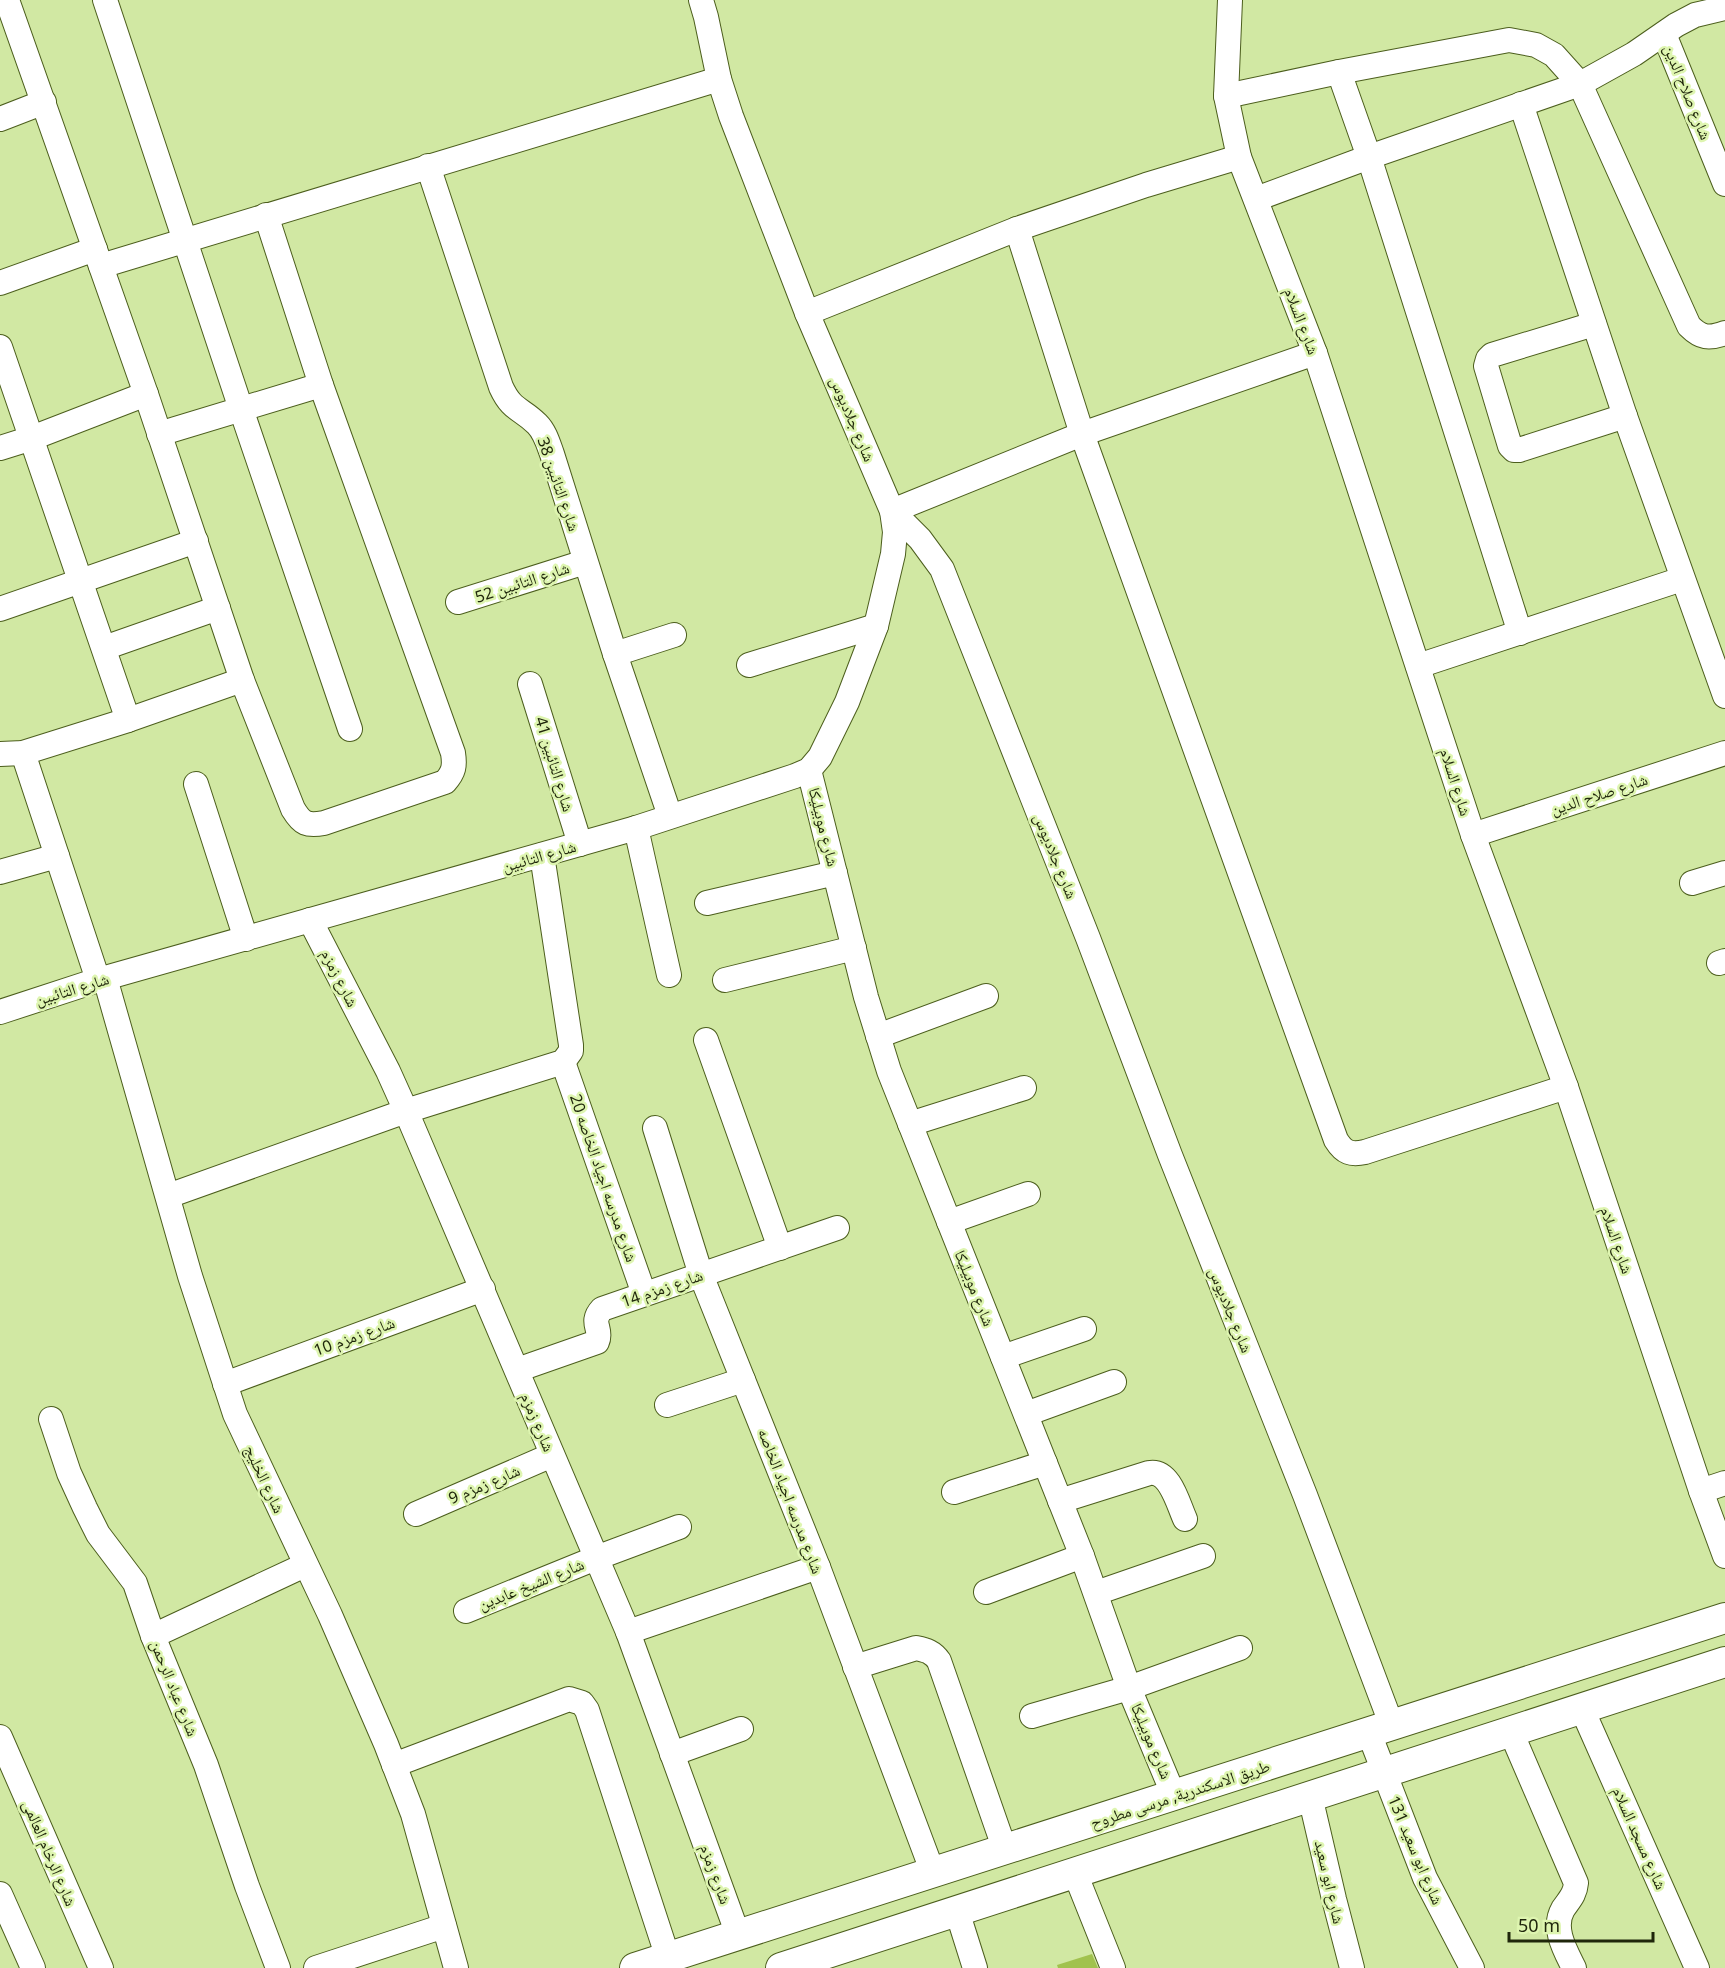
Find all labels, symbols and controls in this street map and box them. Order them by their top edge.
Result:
street label: شارع صلاح الدين [1659,41,1717,143]
street label: شارع السلام [1279,284,1325,358]
street label: شارع جلاديوس [825,373,881,465]
street label: شارع التائبين 38 [533,434,585,534]
street label: شارع التائبين 52 [472,556,572,608]
street label: شارع التائبين 41 [530,714,580,814]
street label: شارع السلام [1435,745,1477,819]
street label: شارع صلاح الدين [1548,768,1650,820]
street label: شارع موبيليكا [804,785,844,869]
street label: شارع جلاديوس [1029,810,1083,902]
street label: شارع التائبين [500,835,578,877]
street label: شارع زمزم [316,945,364,1011]
street label: شارع التائبين [33,967,111,1011]
street label: شارع مدرسه اجياد الخاصه 20 [565,1091,643,1265]
street label: شارع السلام [1595,1203,1639,1277]
street label: شارع موبيليكا [950,1247,1000,1329]
street label: شارع زمزم 14 [618,1264,706,1312]
street label: شارع جلاديوس [1204,1264,1258,1356]
street label: شارع زمزم 10 [310,1311,398,1361]
street label: شارع زمزم [516,1389,560,1455]
street label: شارع مدرسه اجياد الخاصه [753,1425,829,1577]
street label: شارع الخليج [240,1441,290,1517]
street label: شارع زمزم 9 [445,1459,523,1509]
street label: شارع الشيخ عابدين [475,1553,587,1615]
street label: شارع عباد الرحمن [146,1637,204,1739]
street label: شارع موبيليكا [1126,1700,1178,1782]
street label: طريق الاسكندرية, مرسى مطروح [1087,1755,1273,1833]
street label: شارع مسجد السلام [1608,1783,1672,1893]
street label: شارع ابو سعيد 131 [1383,1792,1449,1908]
street label: شارع الرخام العالمى [18,1797,82,1909]
street label: شارع ابو سعيد [1310,1838,1350,1926]
street label: شارع زمزم [695,1841,737,1907]
scale bar [1509,1905,1653,1943]
text: 50 m [1518,1913,1560,1937]

